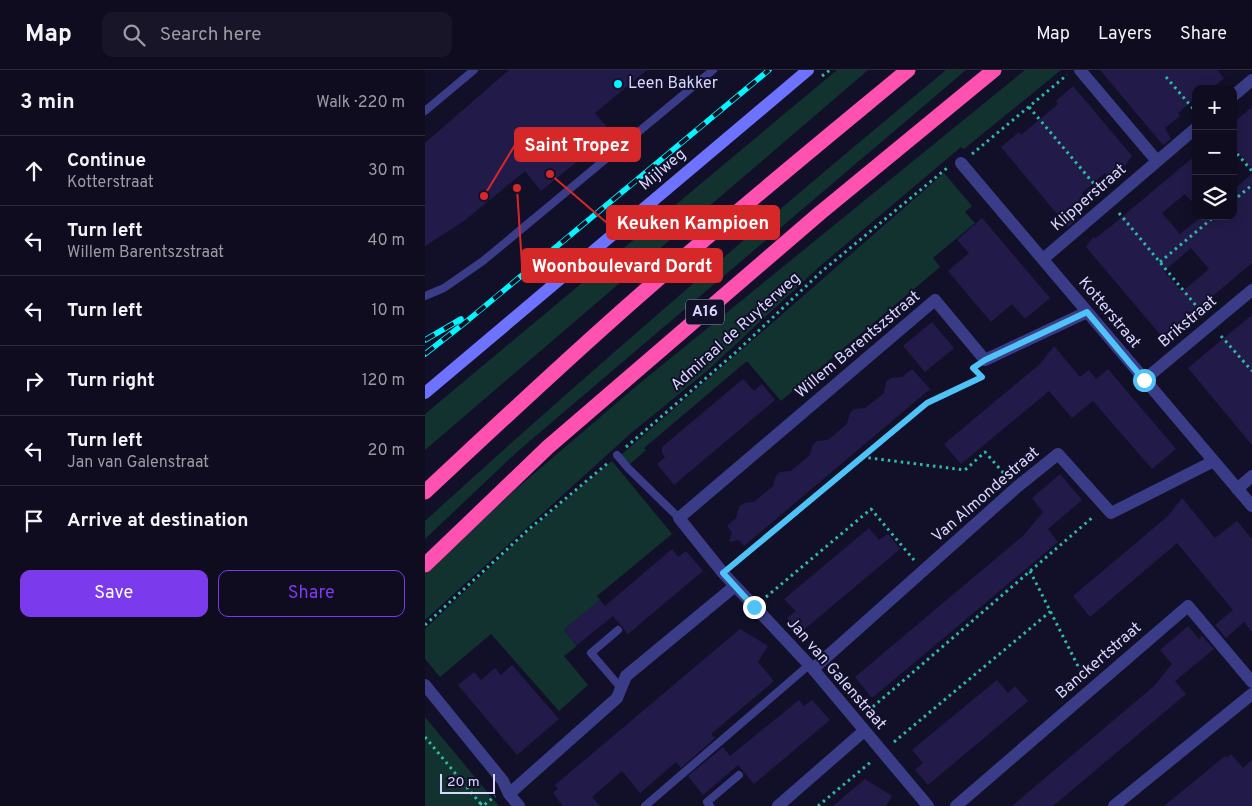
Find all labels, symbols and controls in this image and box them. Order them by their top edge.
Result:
search box [102,12,452,57]
text: Map [25,20,72,50]
icon: search [120,21,148,49]
text: Search here [160,23,261,47]
text: Map [1036,23,1070,46]
text: Layers [1098,23,1152,46]
text: Share [1180,23,1227,46]
place label: Leen Bakker [628,74,718,94]
marker: Leen Bakker [612,78,624,90]
map controls [1192,85,1237,220]
button: + [1192,85,1237,130]
text: 3 min [20,89,75,116]
text: Walk · 220 m [316,93,405,113]
callout: Saint Tropez [515,128,640,161]
button: − [1192,130,1237,175]
text: Saint Tropez [524,135,630,158]
street label: Mijlweg [636,145,690,195]
text: Continue [67,149,146,173]
icon: ahead [20,157,48,185]
street label: Klipperstraat [1047,160,1131,236]
text: 30 m [368,161,405,181]
text: Kotterstraat [67,173,154,193]
button: layers [1192,175,1237,220]
callout: Keuken Kampioen [607,206,779,239]
text: Keuken Kampioen [617,213,769,236]
text: Turn left [67,219,143,243]
icon: left [20,227,48,255]
text: 40 m [367,231,405,251]
text: Willem Barentszstraat [67,243,224,263]
callout: Woonboulevard Dordt [522,249,722,282]
text: Woonboulevard Dordt [532,256,712,279]
street label: Admiraal de Ruyterweg [667,268,805,396]
street label: Kotterstraat [1073,273,1145,353]
street label: Willem Barentszstraat [791,287,925,403]
street label: Brikstraat [1155,292,1221,352]
icon: left [20,297,48,325]
text: Turn left [67,299,143,323]
road number: A16 [686,300,724,324]
text: 10 m [371,301,405,321]
icon: right [20,367,48,395]
text: Turn right [67,369,155,393]
route start [1133,369,1156,392]
text: 120 m [362,371,405,391]
text: Turn left [67,429,143,453]
icon: left [20,437,48,465]
text: 20 m [368,441,405,461]
street label: Van Almondestraat [928,443,1044,547]
text: Jan van Galenstraat [67,453,209,473]
icon: arrive [20,507,48,535]
text: Arrive at destination [67,509,248,533]
button: Save [20,570,208,617]
button: Share [218,570,405,617]
route end [743,596,766,619]
street label: Jan van Galenstraat [782,614,890,734]
street label: Banckertstraat [1052,618,1146,704]
scale bar [440,771,495,794]
text: 20 m [447,774,480,791]

